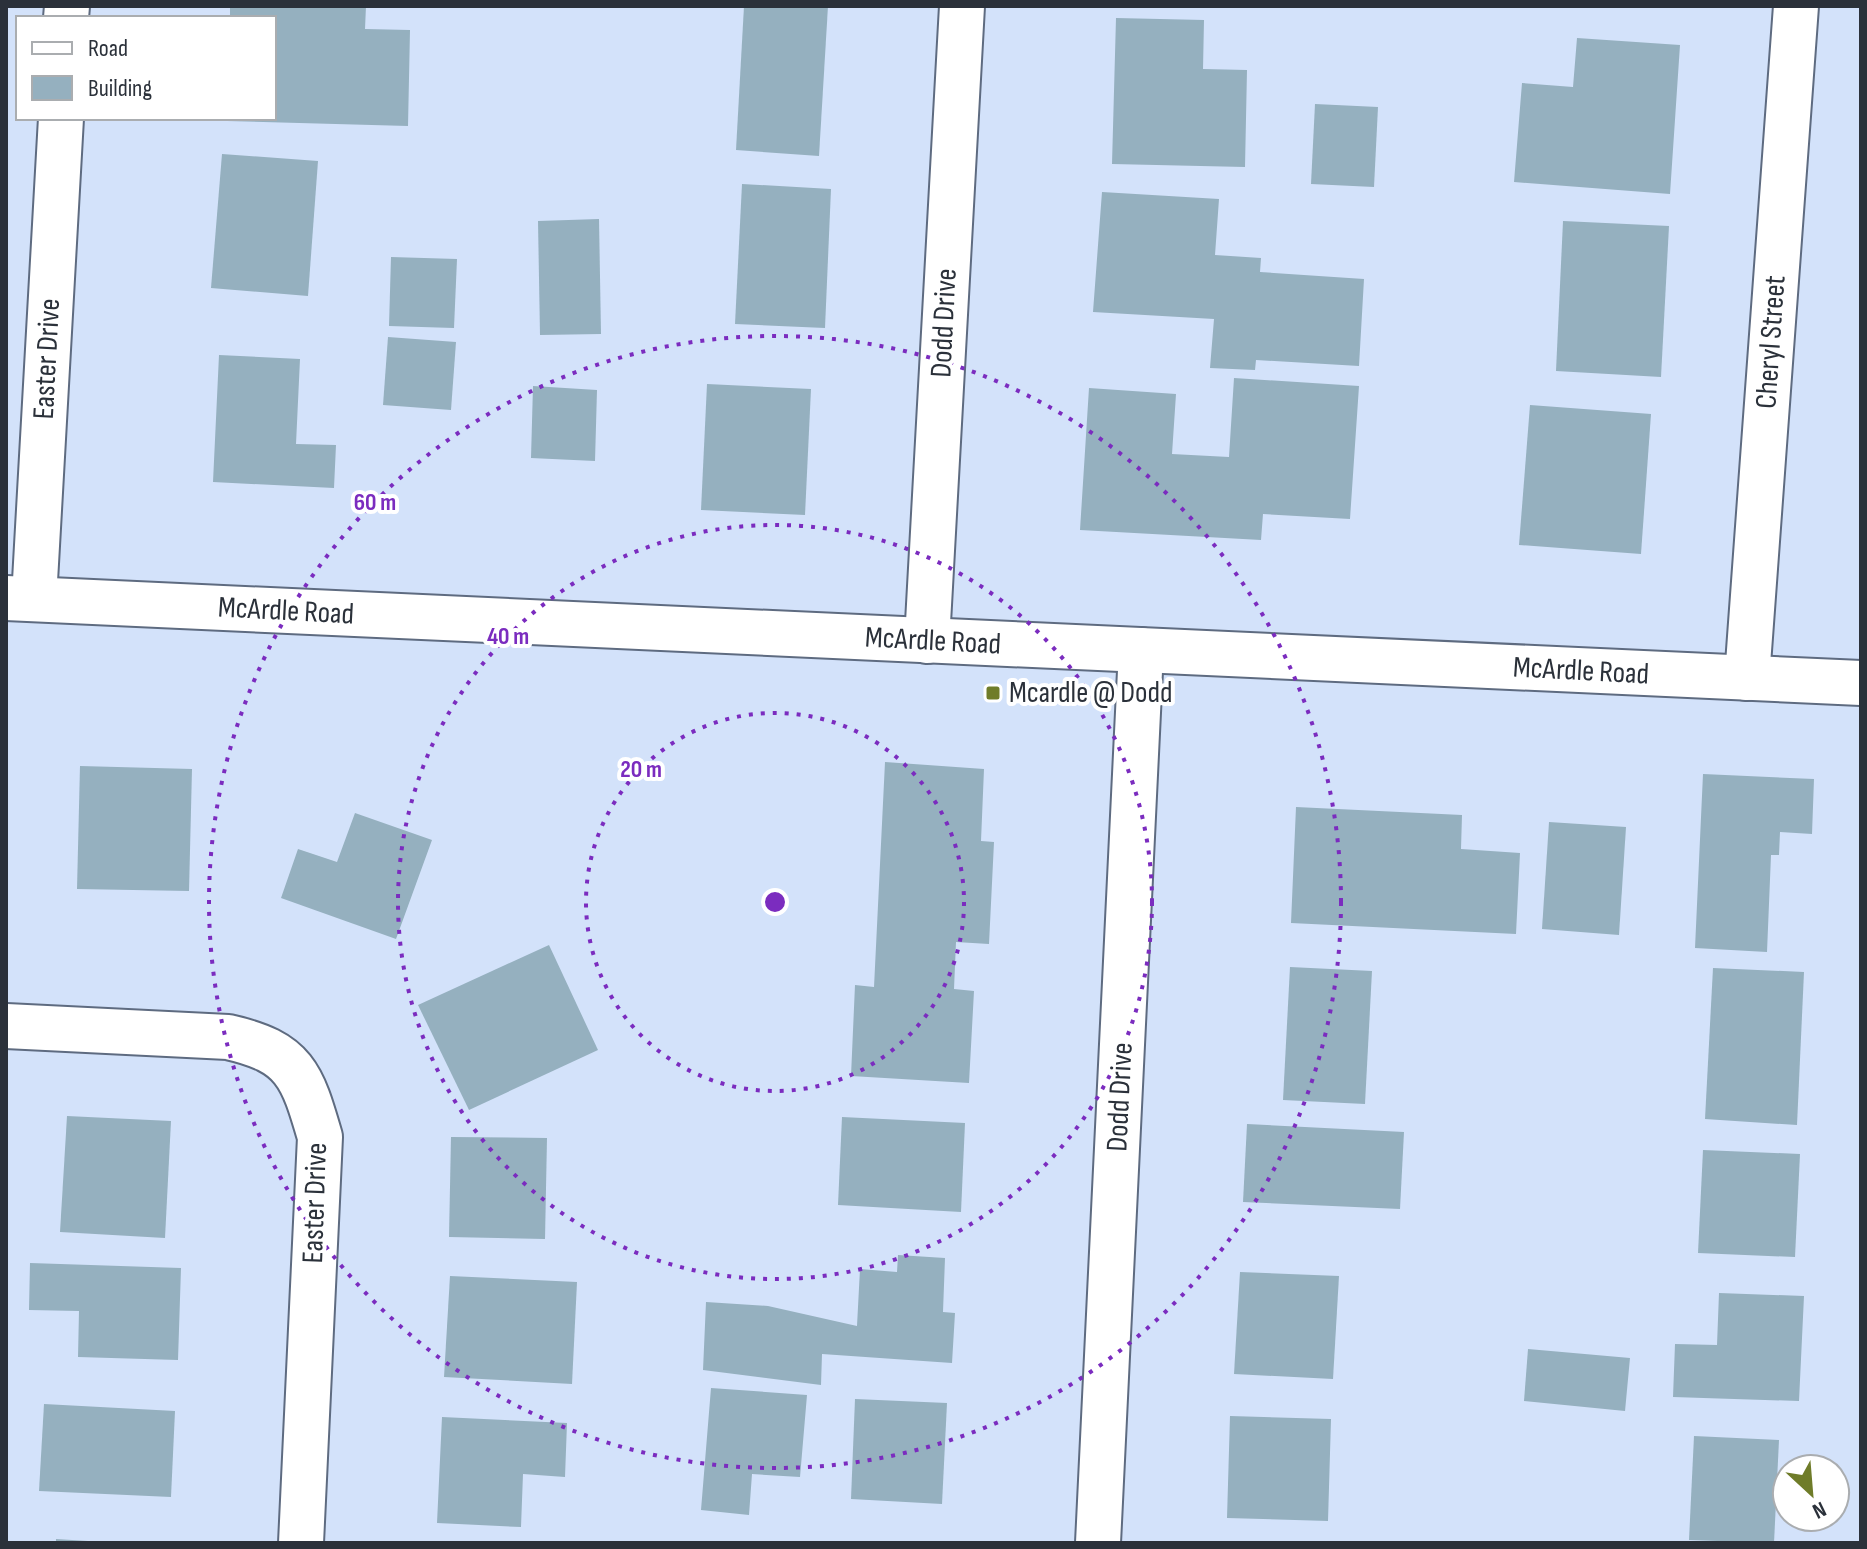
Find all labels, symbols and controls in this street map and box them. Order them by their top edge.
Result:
legend [16,16,276,120]
text: Road [88,34,128,63]
text: Building [88,74,152,103]
street label: Dodd Drive [923,267,965,379]
street label: Cheryl Street [1748,274,1794,410]
street label: Easter Drive [26,298,68,420]
text: 60 m [354,488,396,517]
street label: McArdle Road [217,589,355,633]
street label: McArdle Road [864,619,1002,663]
text: 40 m [487,622,529,651]
street label: McArdle Road [1512,649,1650,693]
place label: Mcardle @ Dodd [1009,675,1172,711]
marker: Mcardle @ Dodd [984,684,1002,702]
text: 20 m [620,755,662,784]
centre of rings [761,888,789,916]
street label: Dodd Drive [1099,1041,1141,1153]
street label: Easter Drive [295,1142,335,1264]
north arrow [1771,1453,1851,1533]
text: N [1808,1495,1830,1524]

